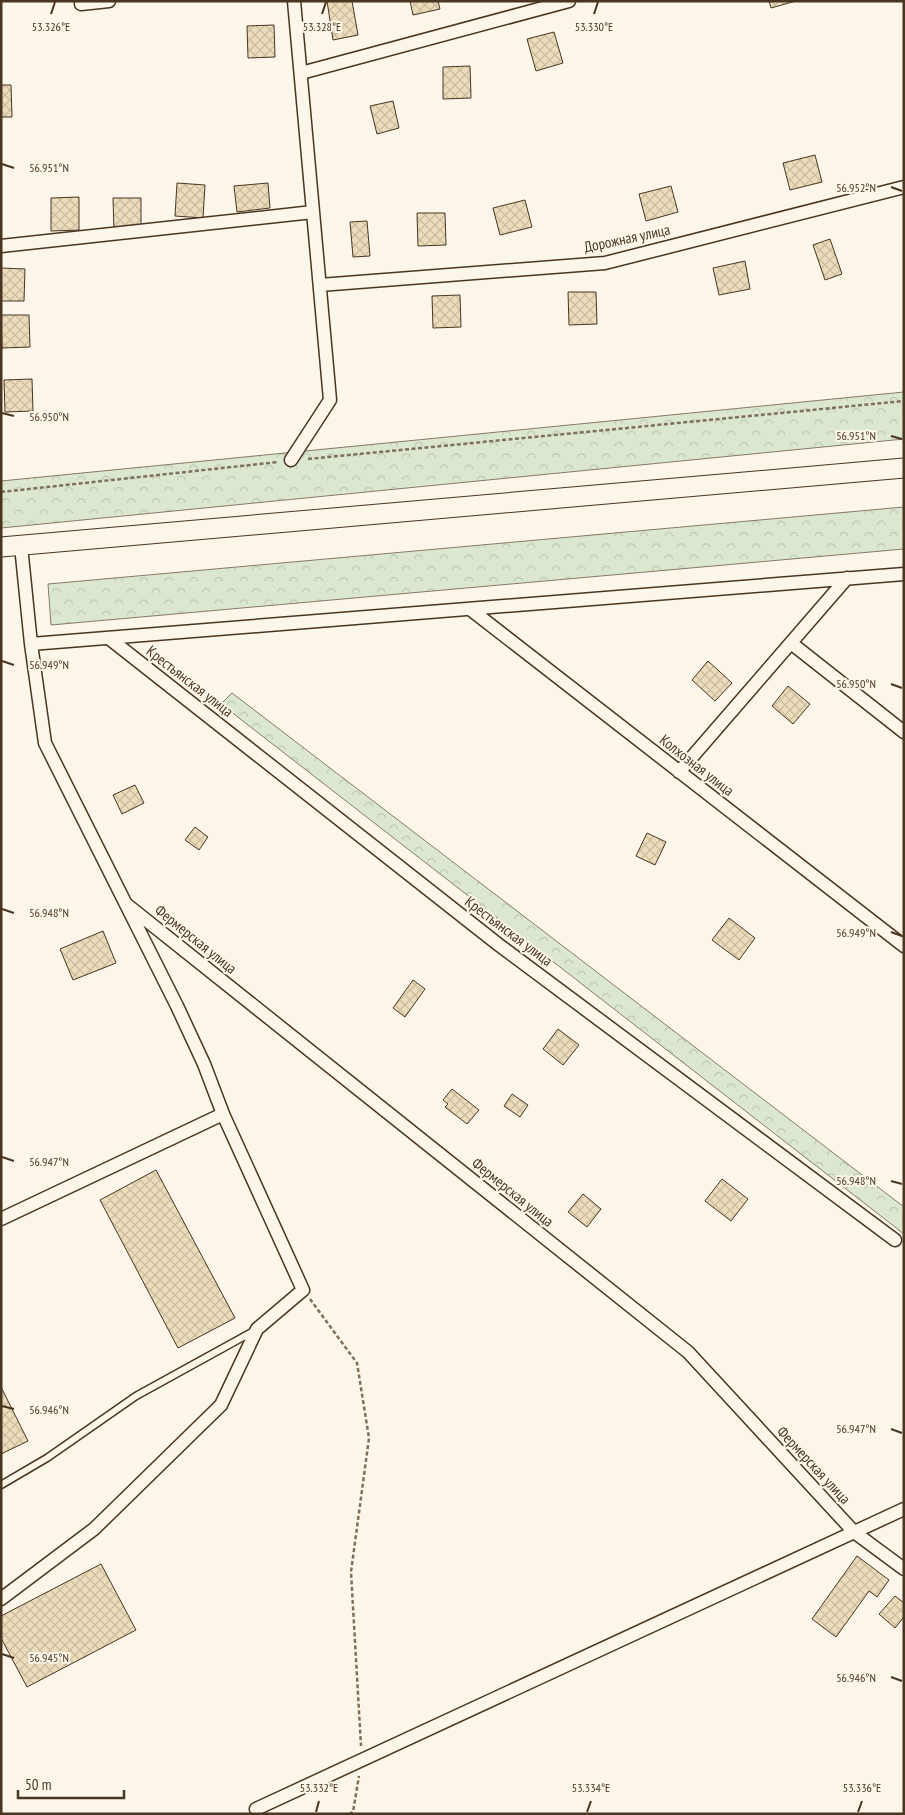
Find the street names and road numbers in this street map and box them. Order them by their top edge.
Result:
street label: Дорожная улица [582,220,672,256]
street label: Крестьянская улица [143,641,237,721]
street label: Колхозная улица [656,730,738,800]
street label: Крестьянская улица [461,892,557,970]
street label: Фермерская улица [151,900,241,978]
street label: Фермерская улица [468,1153,558,1231]
street label: Фермерская улица [773,1422,855,1508]

